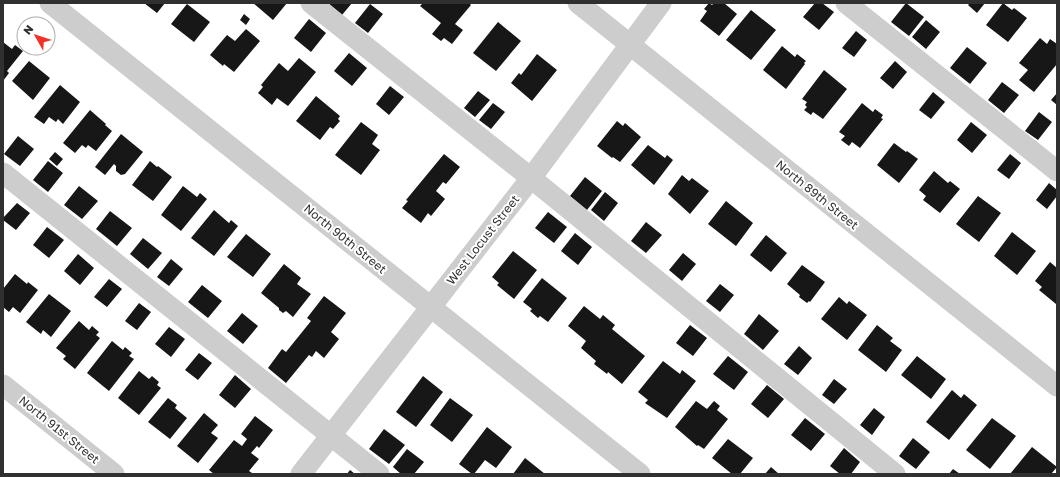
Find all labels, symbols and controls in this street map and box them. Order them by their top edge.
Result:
north arrow [16,16,56,56]
text: N [20,22,36,37]
street label: North 89th Street [773,157,862,233]
street label: West Locust Street [443,192,522,287]
street label: North 90th Street [301,201,390,277]
street label: North 91st Street [16,393,103,467]

